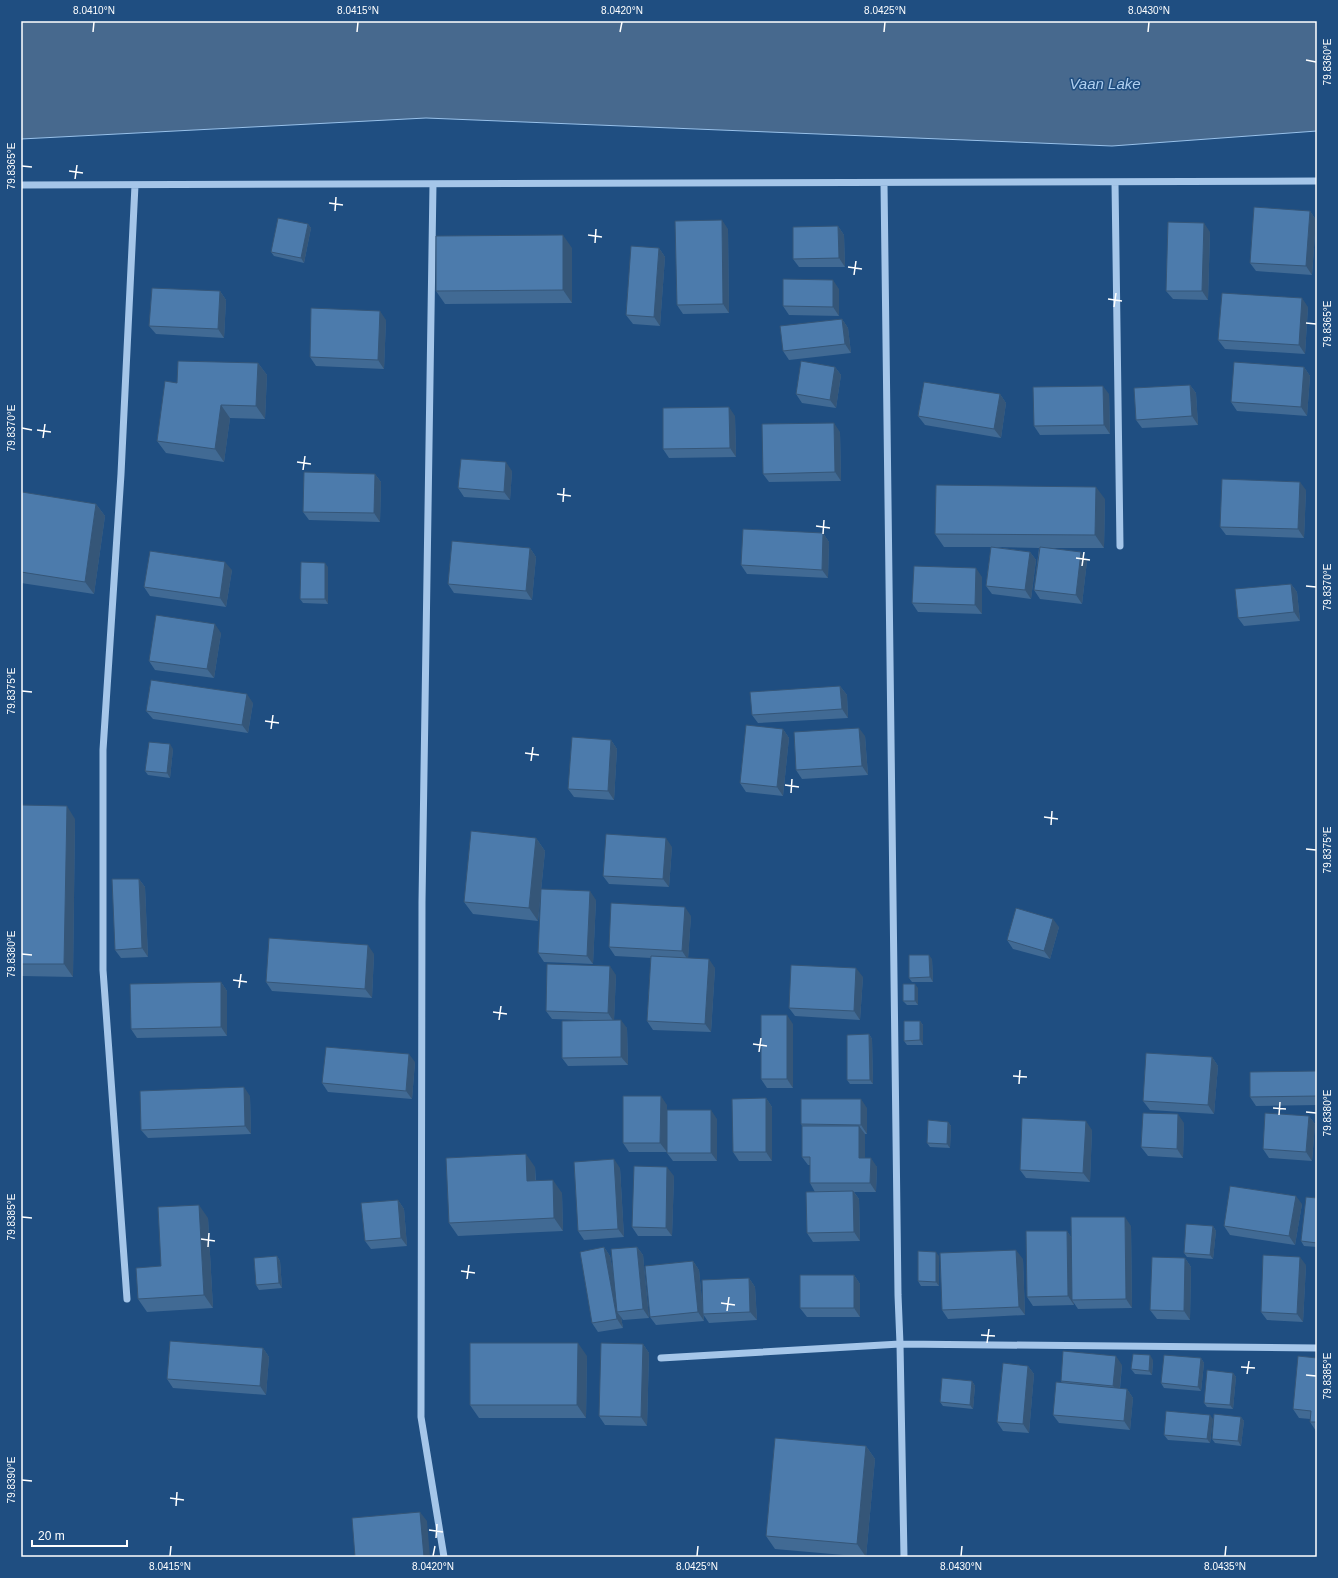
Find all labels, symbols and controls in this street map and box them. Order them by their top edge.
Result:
text: 8.0410°N [73,5,115,16]
text: 8.0415°N [337,5,379,16]
text: 8.0420°N [601,5,643,16]
text: 8.0425°N [864,5,906,16]
text: 8.0430°N [1128,5,1170,16]
text: 79.8360°E [1322,38,1333,85]
water label: Vaan Lake [1069,75,1141,92]
text: 79.8365°E [6,142,17,189]
text: 79.8365°E [1322,300,1333,347]
text: 79.8370°E [6,404,17,451]
text: 79.8370°E [1322,563,1333,610]
text: 79.8375°E [6,667,17,714]
text: 79.8375°E [1322,826,1333,873]
text: 79.8380°E [6,930,17,977]
text: 79.8380°E [1322,1089,1333,1136]
text: 79.8385°E [6,1193,17,1240]
text: 79.8385°E [1322,1352,1333,1399]
text: 79.8390°E [6,1456,17,1503]
scale bar [32,1522,127,1548]
text: 20 m [38,1529,65,1543]
text: 8.0415°N [149,1561,191,1572]
text: 8.0420°N [412,1561,454,1572]
text: 8.0425°N [676,1561,718,1572]
text: 8.0430°N [940,1561,982,1572]
text: 8.0435°N [1204,1561,1246,1572]

